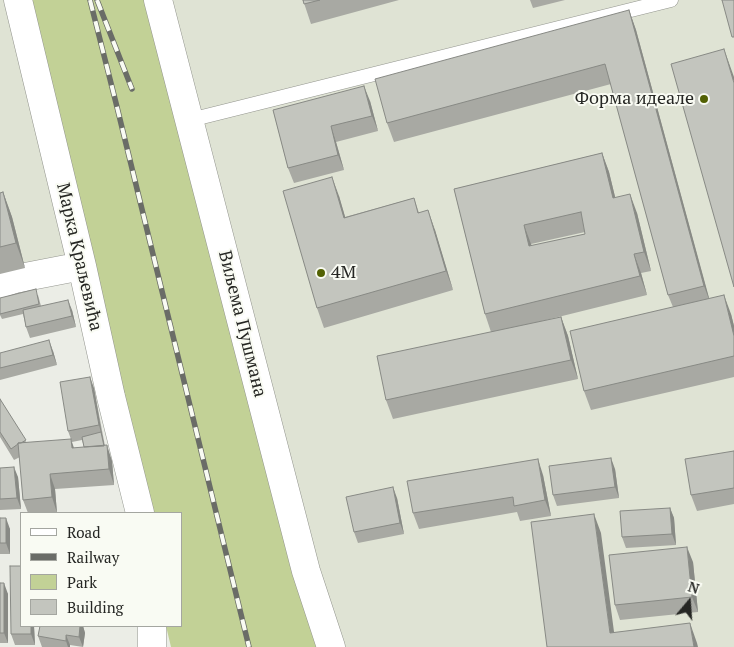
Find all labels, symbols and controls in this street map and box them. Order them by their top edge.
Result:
place label: Форма идеале [575,88,694,110]
marker: Форма идеале [698,93,710,105]
street label: Марка Краљевића [51,181,107,333]
street label: Виљема Пушмана [213,248,271,400]
place label: 4M [331,262,356,284]
marker: 4M [315,267,327,279]
legend [20,512,182,627]
text: Road [67,522,100,542]
text: Railway [67,547,119,567]
text: Park [67,572,97,592]
north arrow [664,577,714,627]
text: N [686,577,702,598]
text: Building [67,597,124,617]

